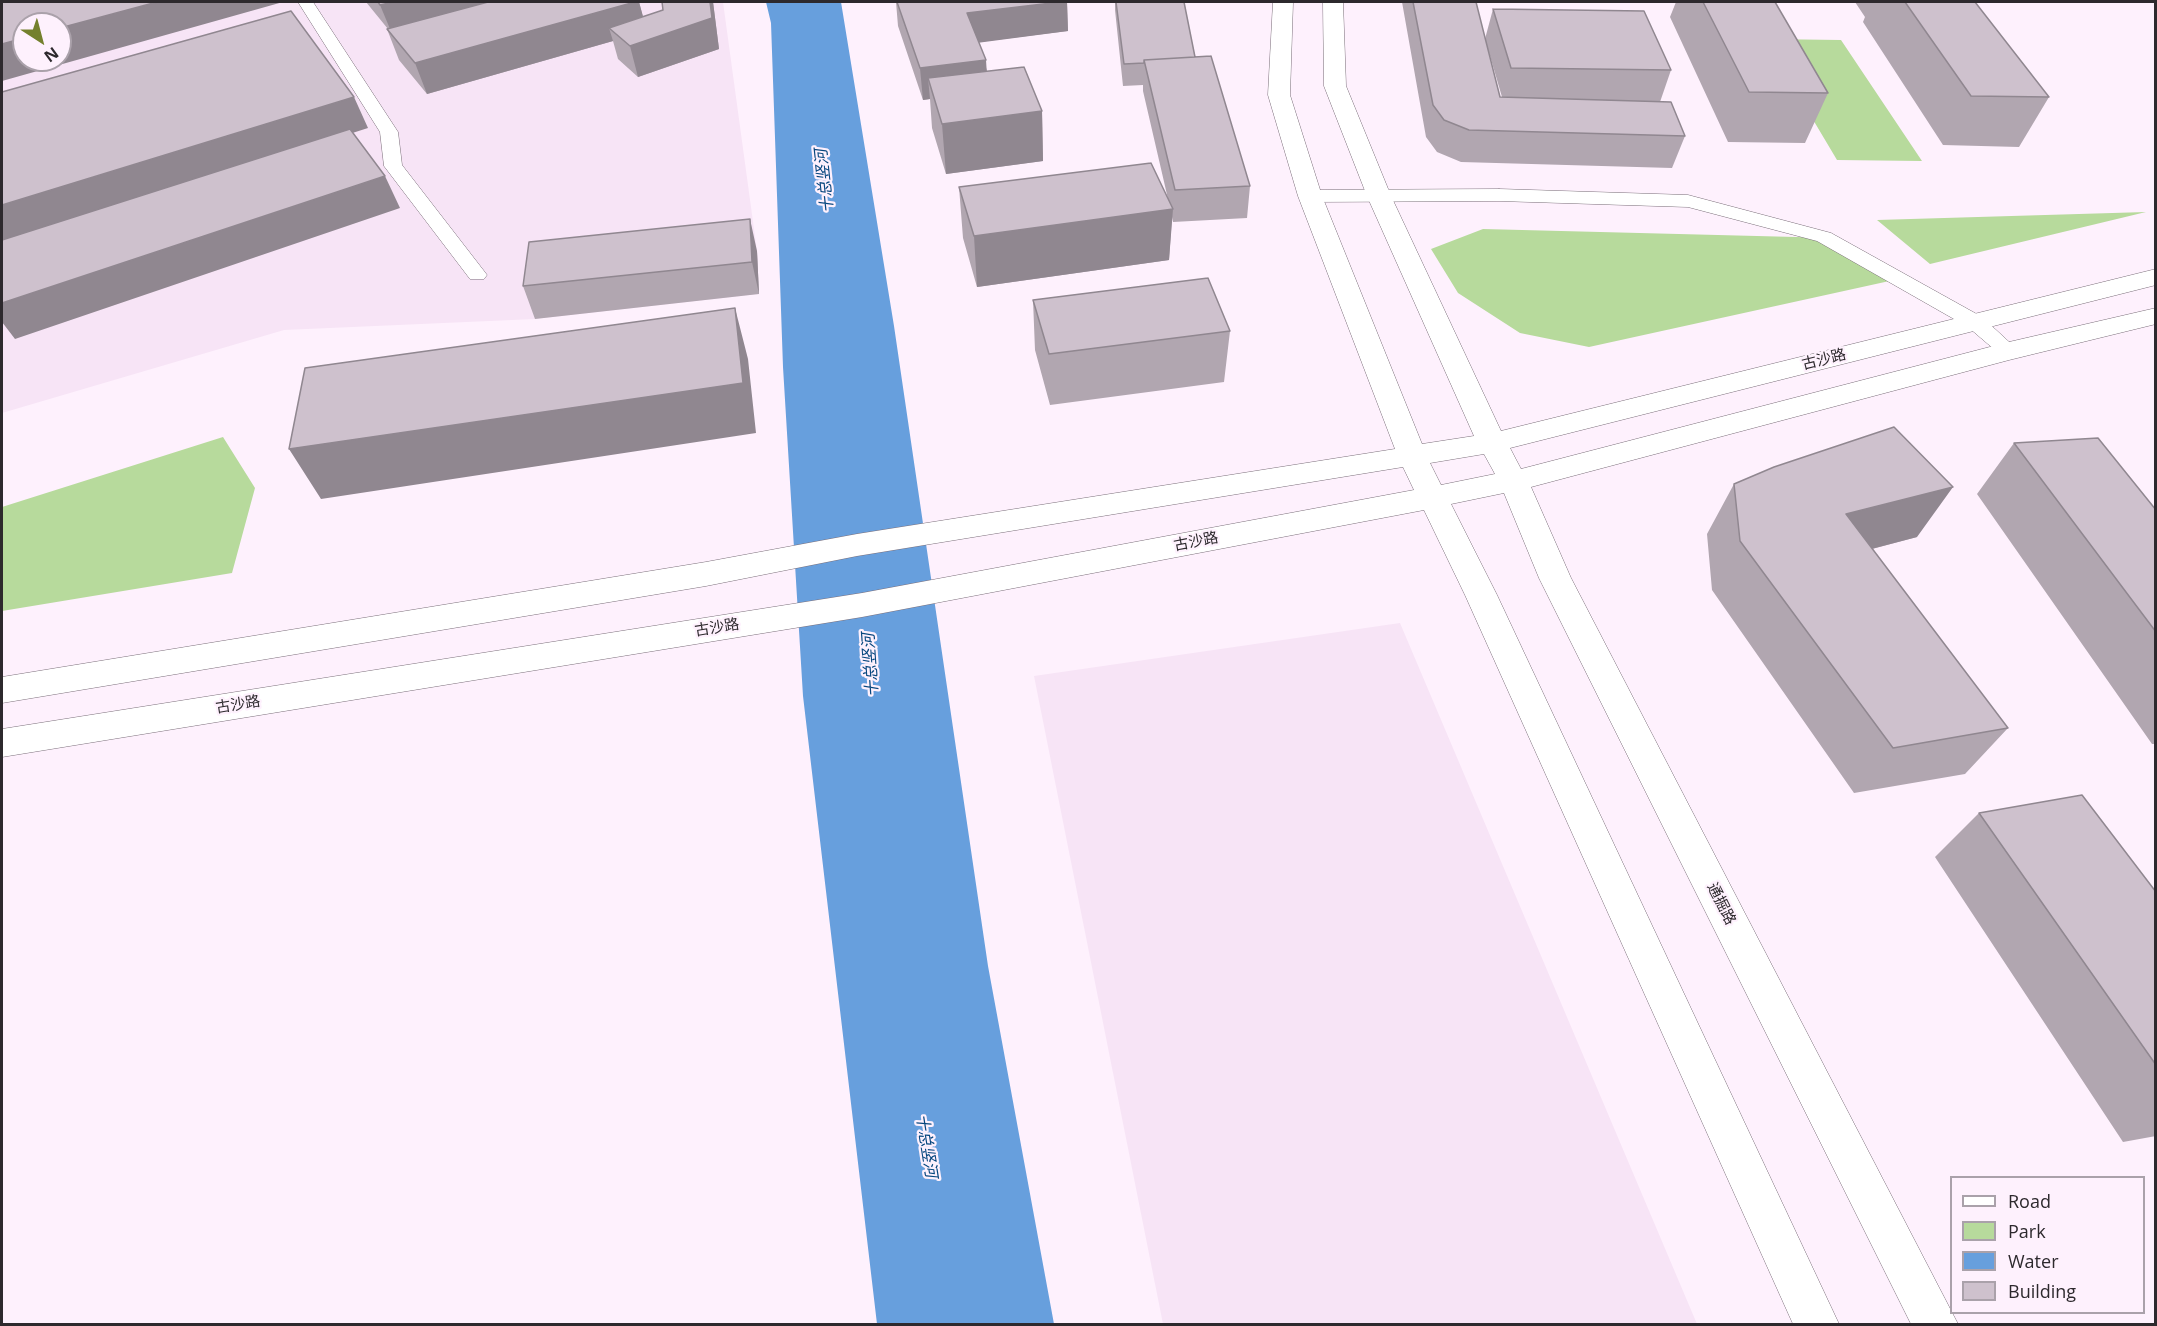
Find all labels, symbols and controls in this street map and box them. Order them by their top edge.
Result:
north arrow [12,12,72,72]
text: N [40,42,63,68]
water label: 十总竖河 [812,148,838,214]
street label: 古沙路 [1800,346,1848,374]
street label: 古沙路 [1172,529,1220,555]
street label: 古沙路 [693,616,741,640]
water label: 十总竖河 [859,632,883,698]
street label: 古沙路 [214,693,262,717]
street label: 通掘路 [1703,880,1739,928]
water label: 十总竖河 [912,1113,940,1179]
legend [1950,1176,2145,1314]
text: Road [2008,1189,2051,1213]
text: Park [2008,1219,2046,1243]
text: Water [2008,1249,2059,1273]
text: Building [2008,1279,2076,1303]

